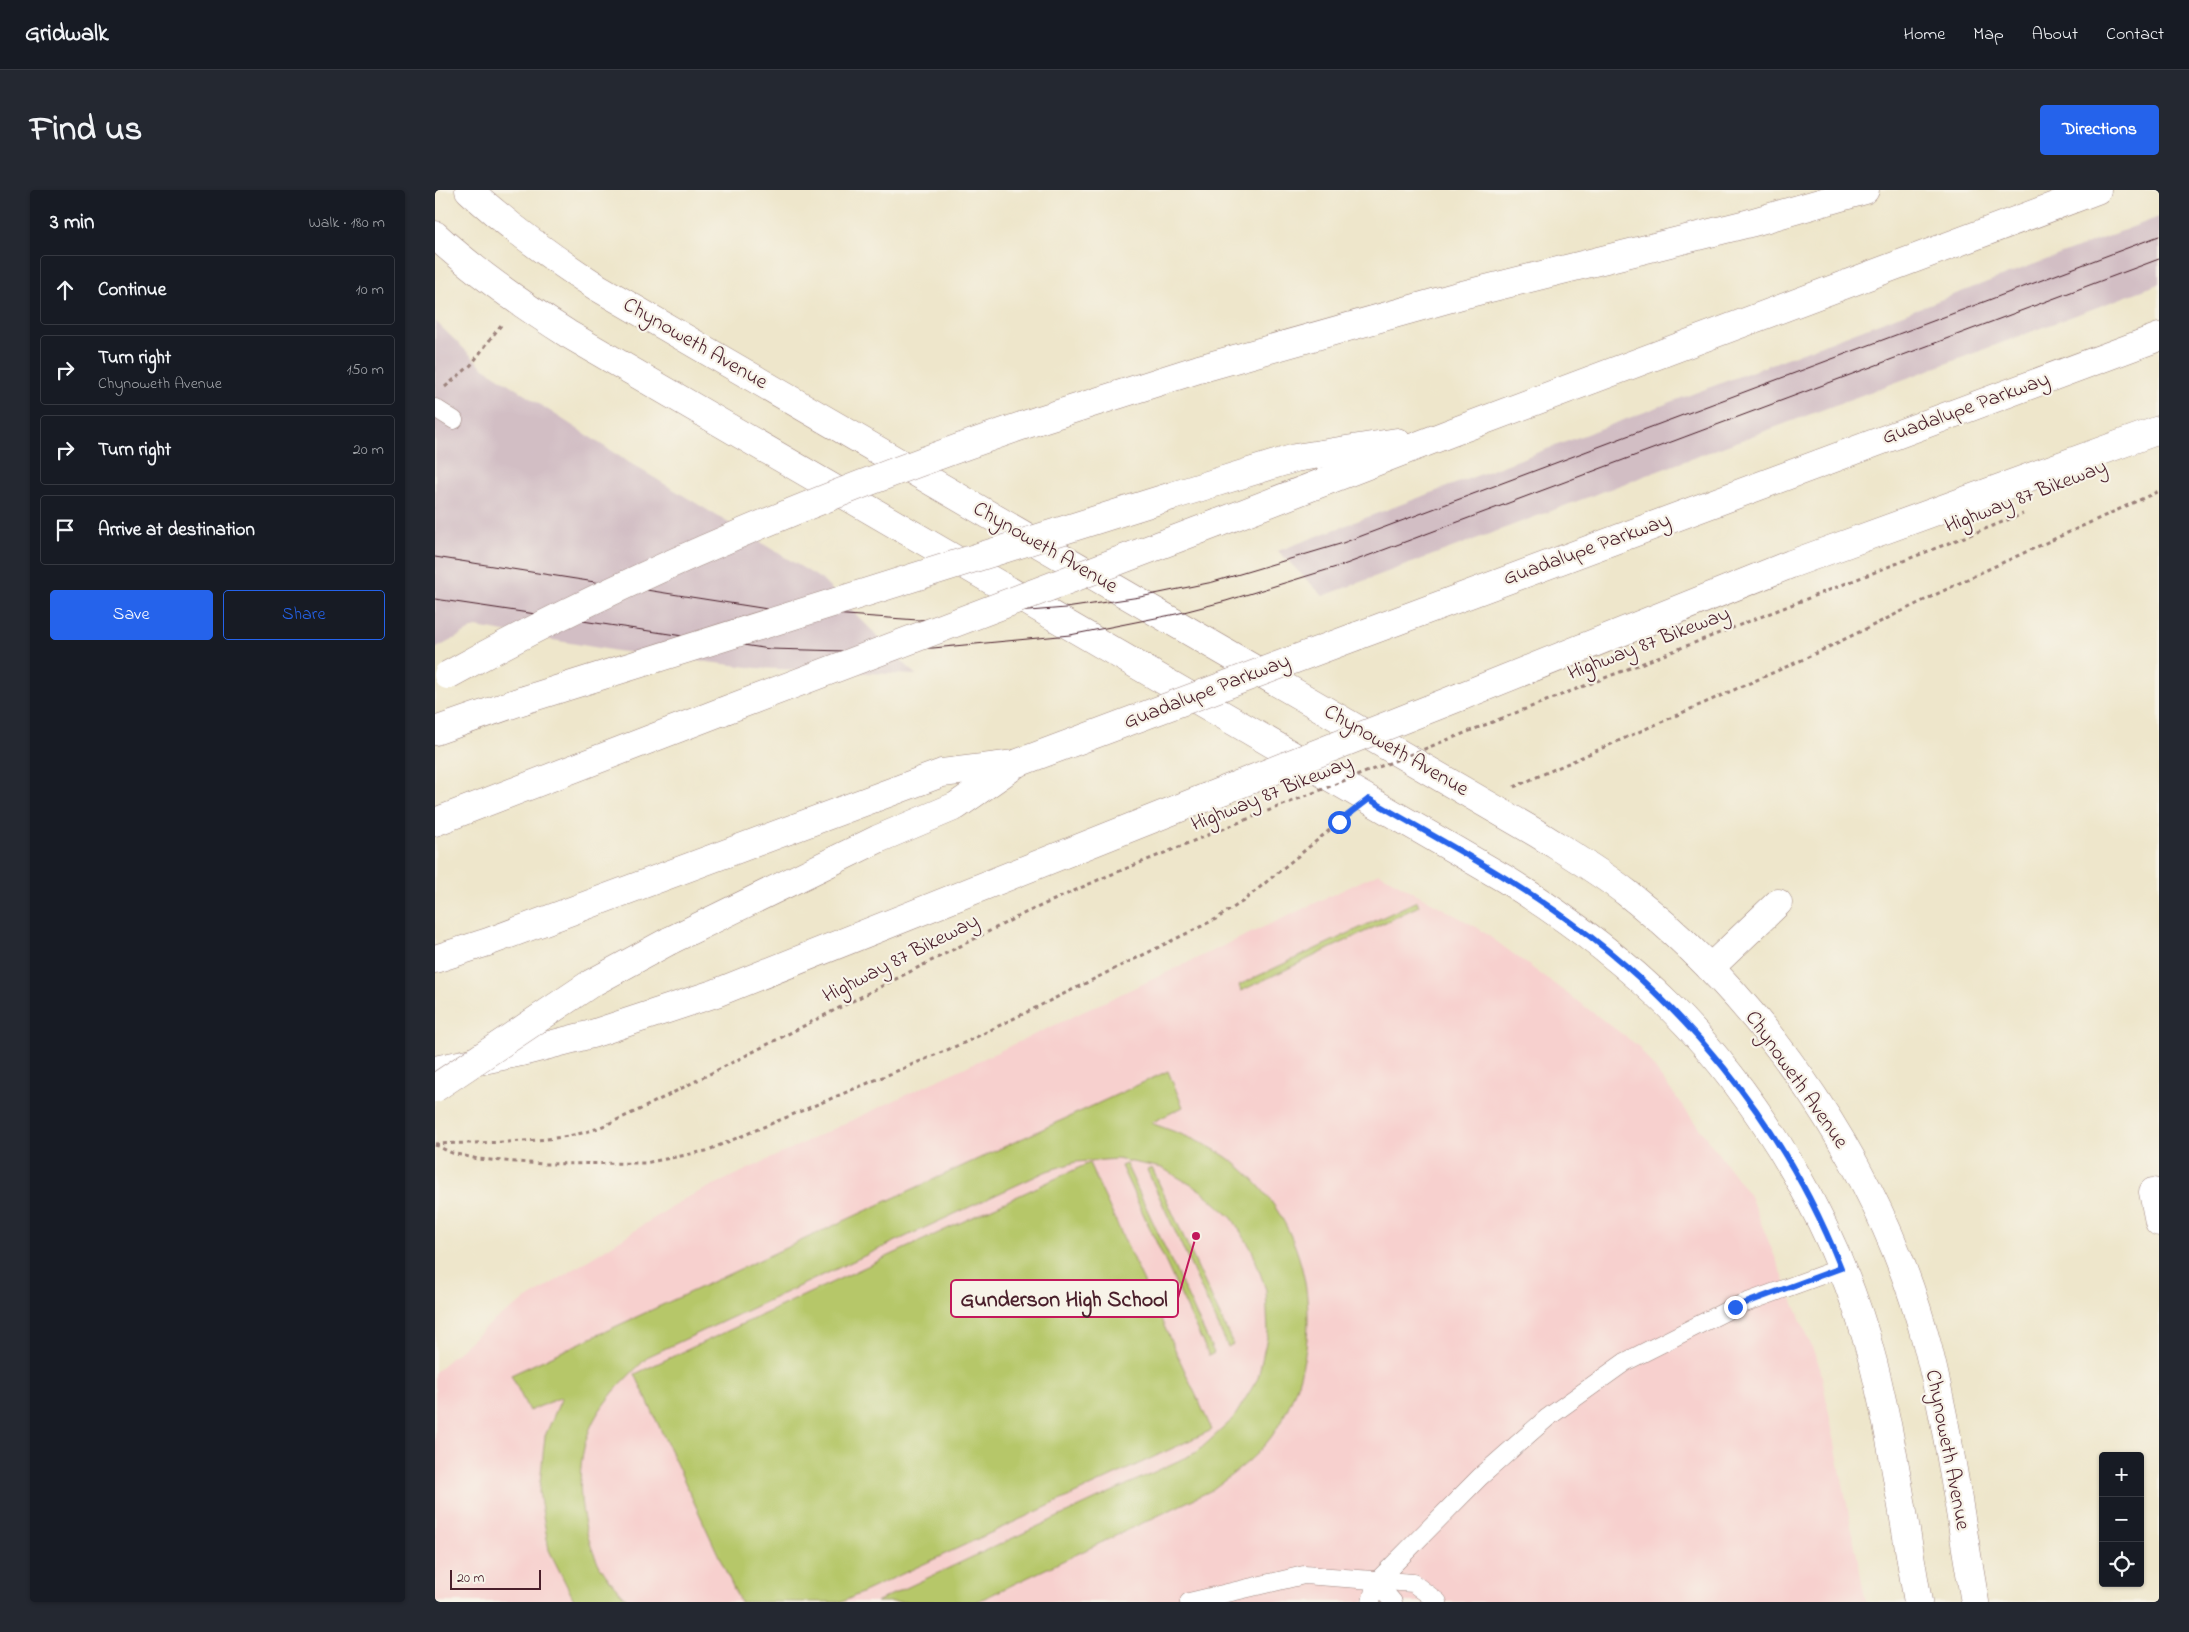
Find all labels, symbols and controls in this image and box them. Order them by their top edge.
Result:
text: Gridwalk [25,17,109,52]
text: Home [1904,22,1945,48]
text: Map [1973,22,2004,48]
text: About [2032,22,2078,48]
text: Contact [2106,22,2164,48]
text: Find us [30,105,142,156]
button: Directions [2040,105,2159,155]
text: 3 min [50,208,94,238]
text: Walk · 180 m [308,211,385,235]
icon: ahead [51,276,79,304]
text: Continue [98,277,166,304]
text: 10 m [356,278,384,302]
street label: Chynoweth Avenue [616,290,773,400]
text: Turn right [98,345,171,372]
icon: right [51,356,79,384]
text: 150 m [346,358,384,382]
street label: Guadalupe Parkway [1878,365,2054,455]
text: Chynoweth Avenue [98,372,222,396]
icon: right [51,436,79,464]
text: Turn right [98,437,171,464]
text: 20 m [353,438,384,462]
street label: Highway 87 Bikeway [1940,452,2112,544]
street label: Chynoweth Avenue [966,494,1123,604]
street label: Guadalupe Parkway [1499,506,1675,596]
icon: arrive [51,516,79,544]
text: Arrive at destination [98,517,255,544]
button: Save [50,590,213,640]
button: Share [223,590,385,640]
street label: Highway 87 Bikeway [1563,599,1735,691]
street label: Guadalupe Parkway [1120,646,1295,739]
street label: Chynoweth Avenue [1317,697,1474,807]
street label: Highway 87 Bikeway [1187,748,1358,842]
route start [1328,811,1351,834]
street label: Highway 87 Bikeway [818,907,985,1013]
street label: Chynoweth Avenue [1735,1005,1855,1157]
callout: Gunderson High School [951,1280,1178,1317]
text: Gunderson High School [960,1285,1168,1318]
route end [1724,1296,1747,1319]
street label: Chynoweth Avenue [1915,1367,1977,1534]
map controls [2099,1452,2144,1587]
button: + [2099,1452,2144,1497]
button: − [2099,1497,2144,1542]
button: locate [2099,1542,2144,1587]
scale bar [450,1567,541,1590]
text: 20 m [457,1568,484,1589]

